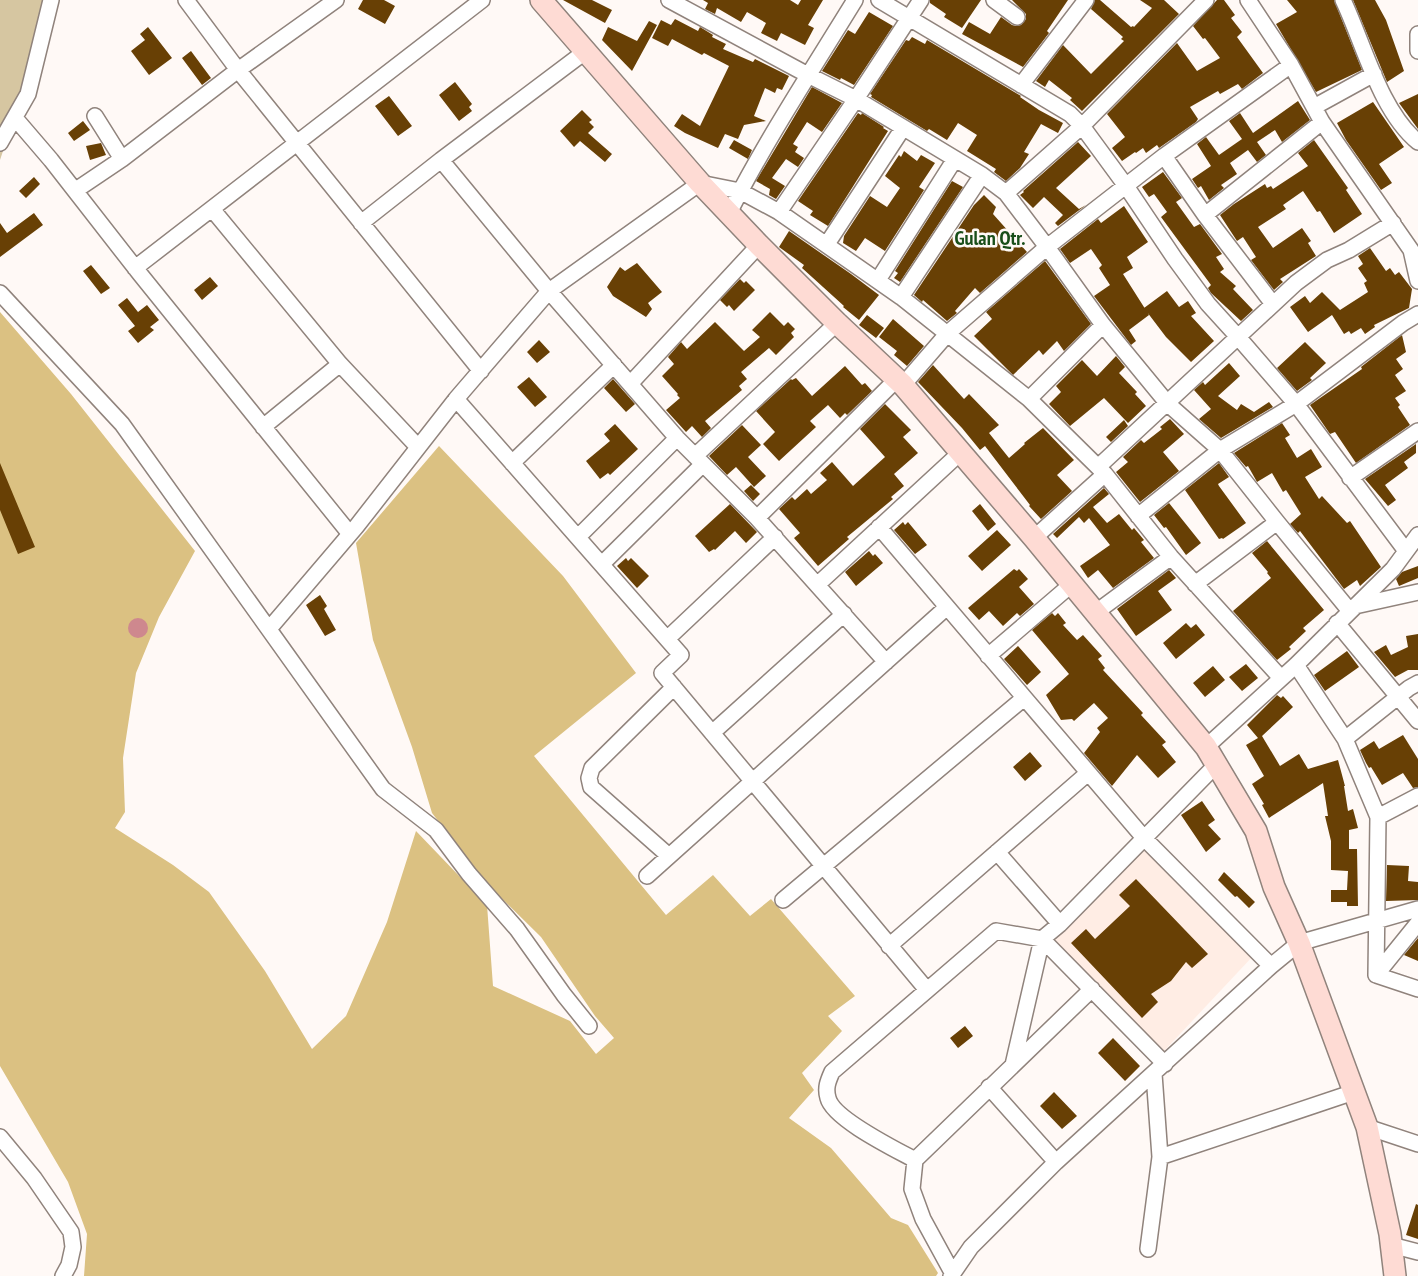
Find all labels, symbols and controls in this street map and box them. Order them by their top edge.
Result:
district label: Gulan Qtr. [955,225,1025,251]

